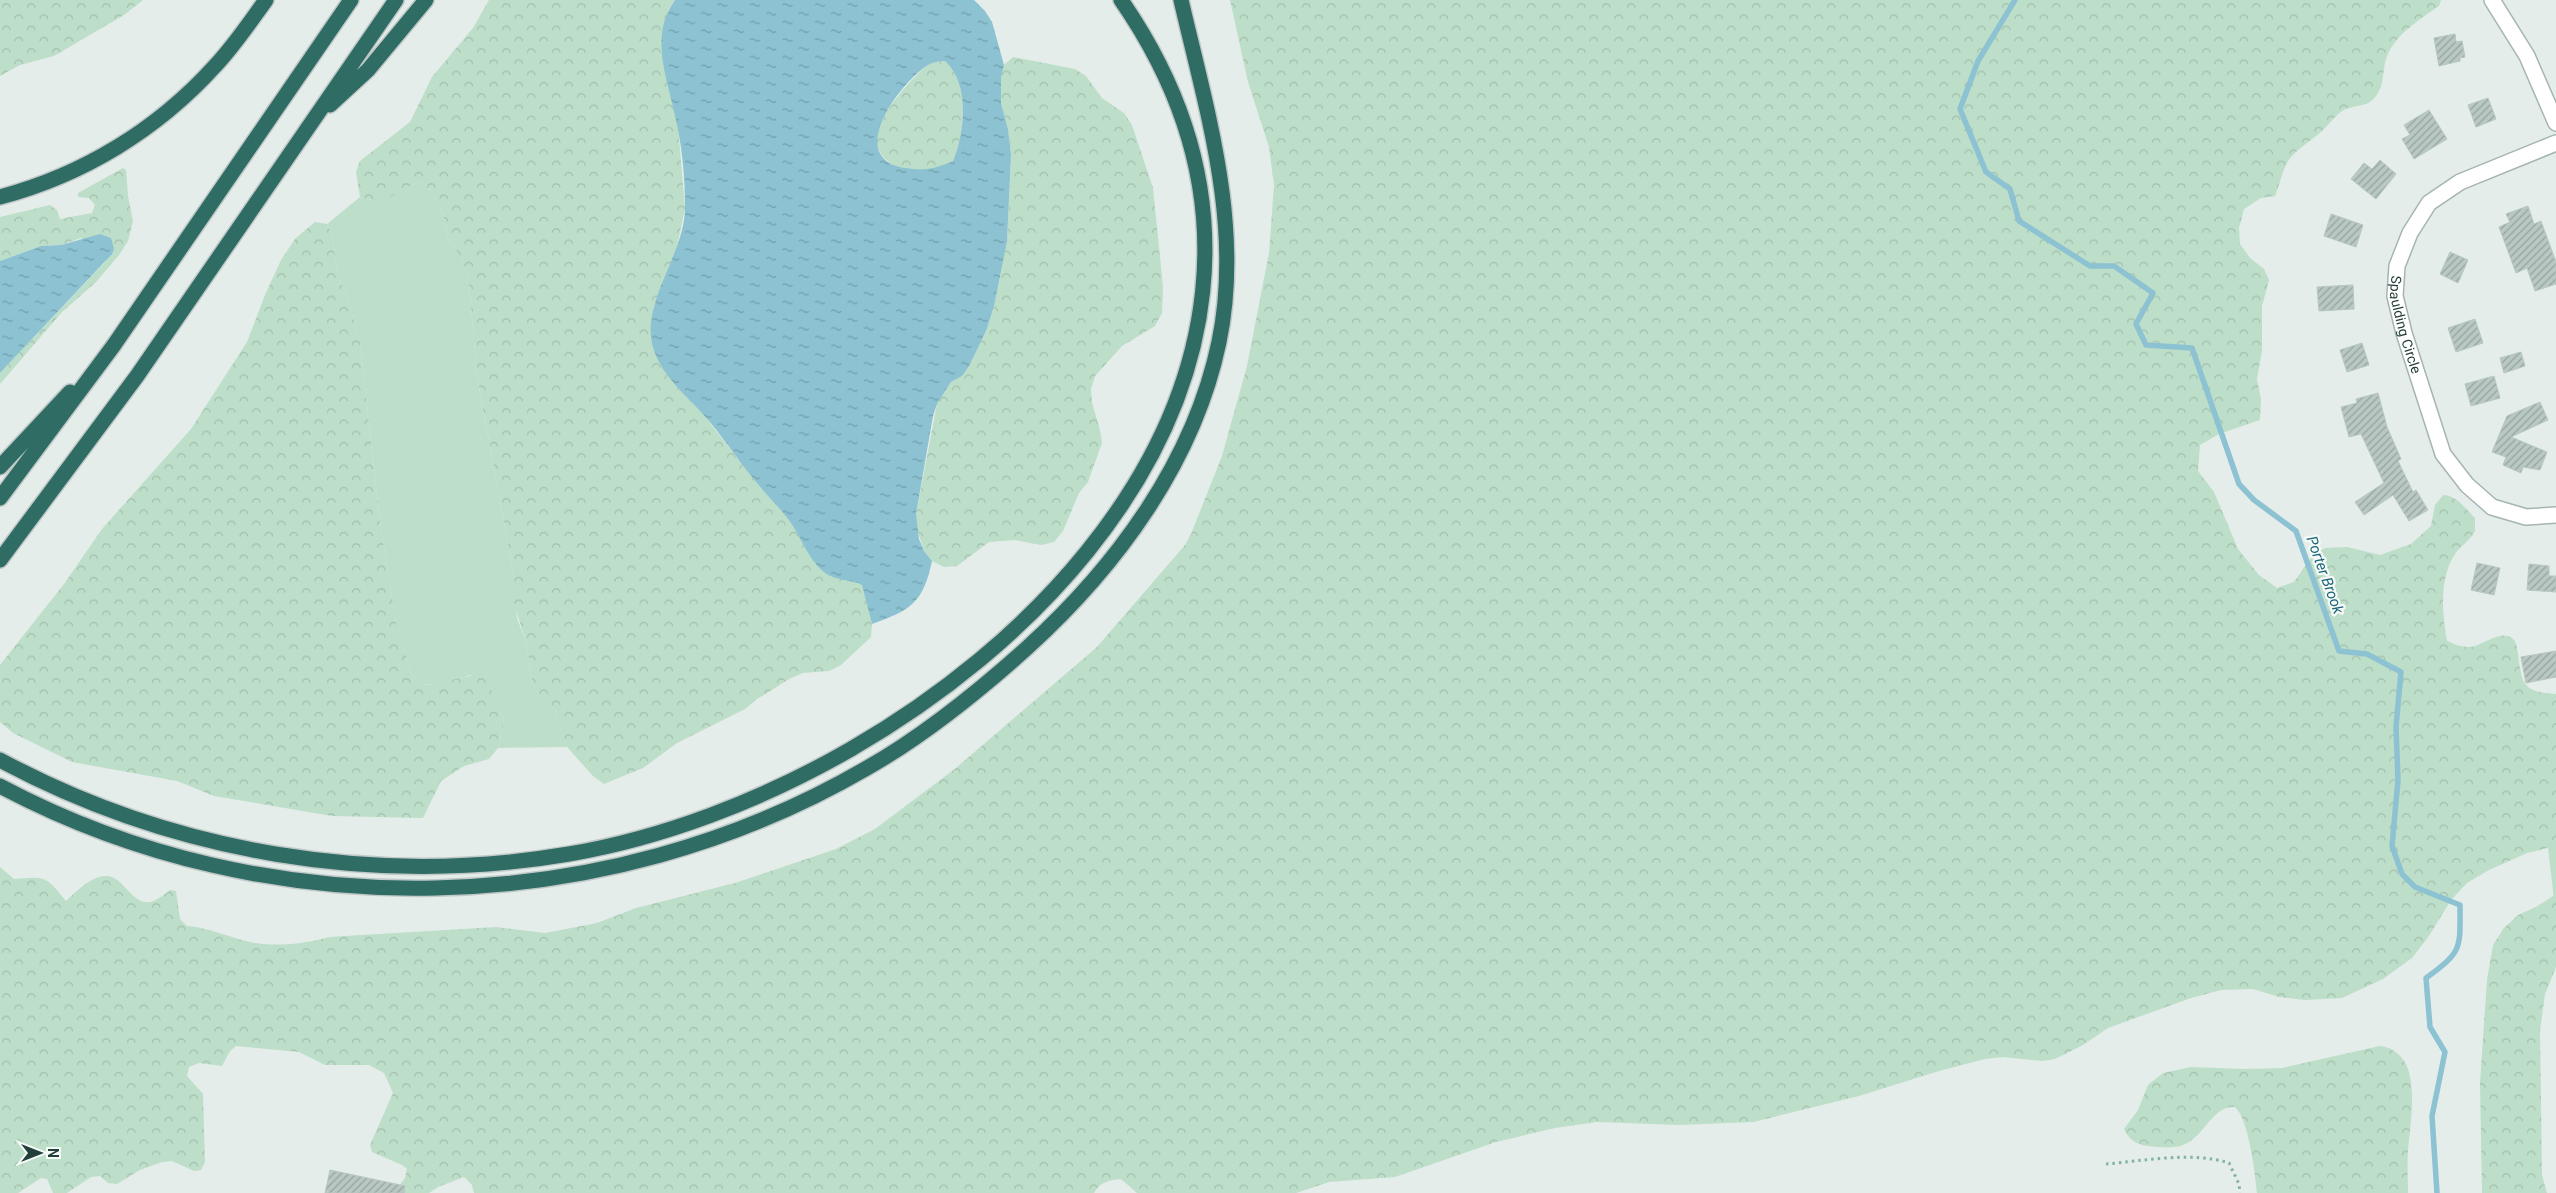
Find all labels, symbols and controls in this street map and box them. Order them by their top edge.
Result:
street label: Spaulding Circle [2387,275,2425,376]
water label: Porter Brook [2303,534,2348,617]
north arrow [15,1128,65,1178]
text: N [45,1148,61,1158]

